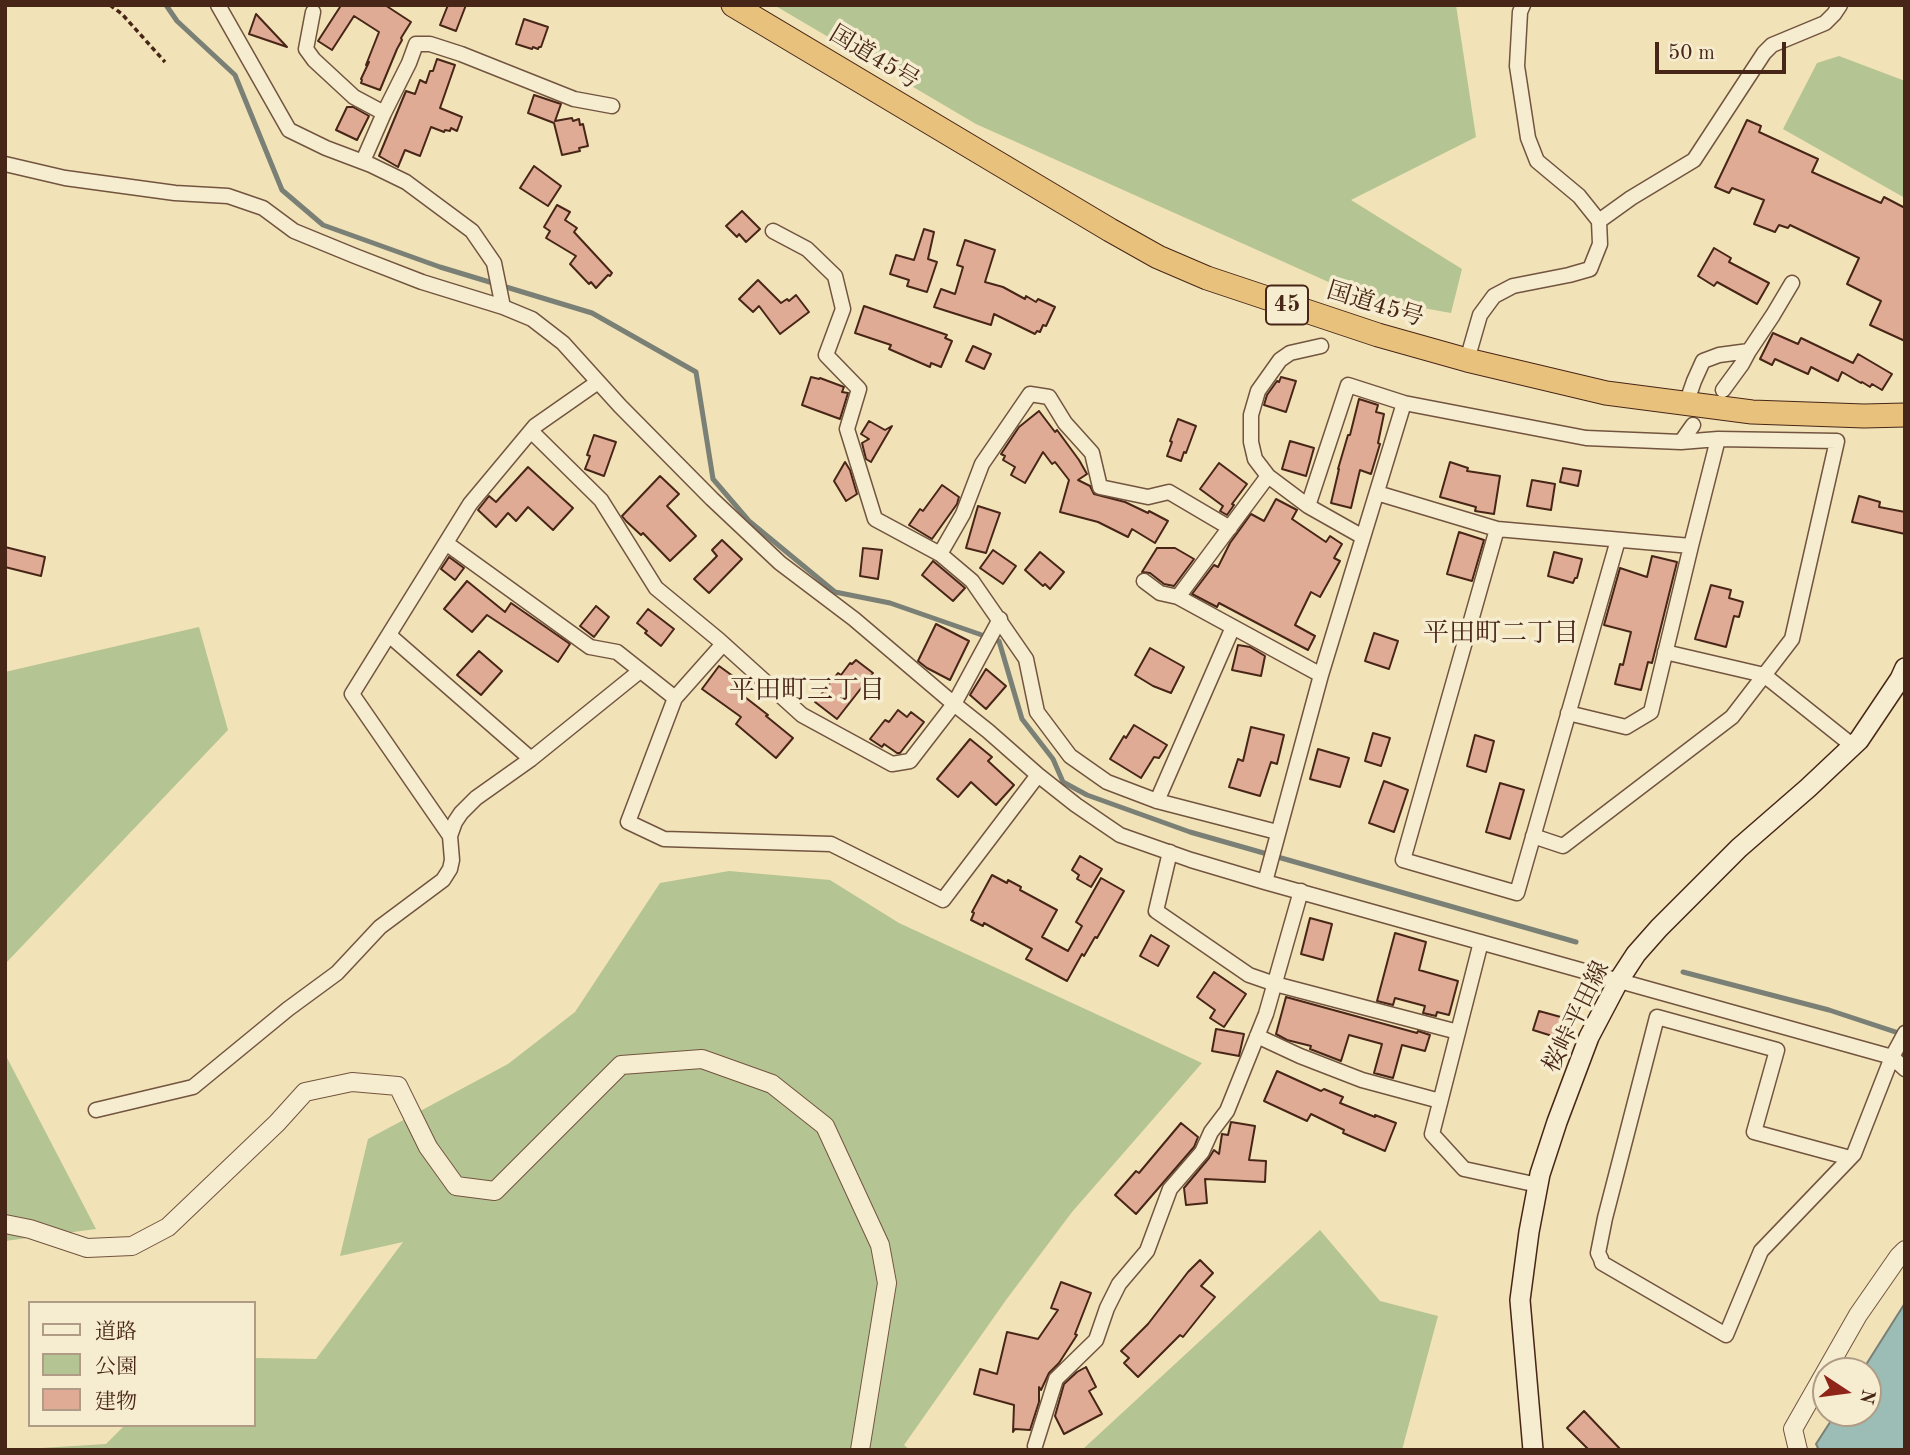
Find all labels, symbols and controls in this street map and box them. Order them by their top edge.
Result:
street label: 国道45号 [824,20,924,96]
scale bar [1658,28,1789,72]
text: 50 m [1668,43,1715,64]
street label: 国道45号 [1323,277,1427,333]
road number: 45 [1266,286,1308,324]
district label: 平田町二丁目 [1423,618,1579,650]
district label: 平田町三丁目 [729,675,885,707]
street label: 桜峠平田線 [1538,957,1616,1077]
legend [28,1301,256,1427]
text: 道路 [95,1322,137,1343]
text: 公園 [95,1357,137,1378]
north arrow [1812,1357,1882,1427]
text: N [1855,1387,1877,1406]
text: 建物 [95,1392,137,1413]

